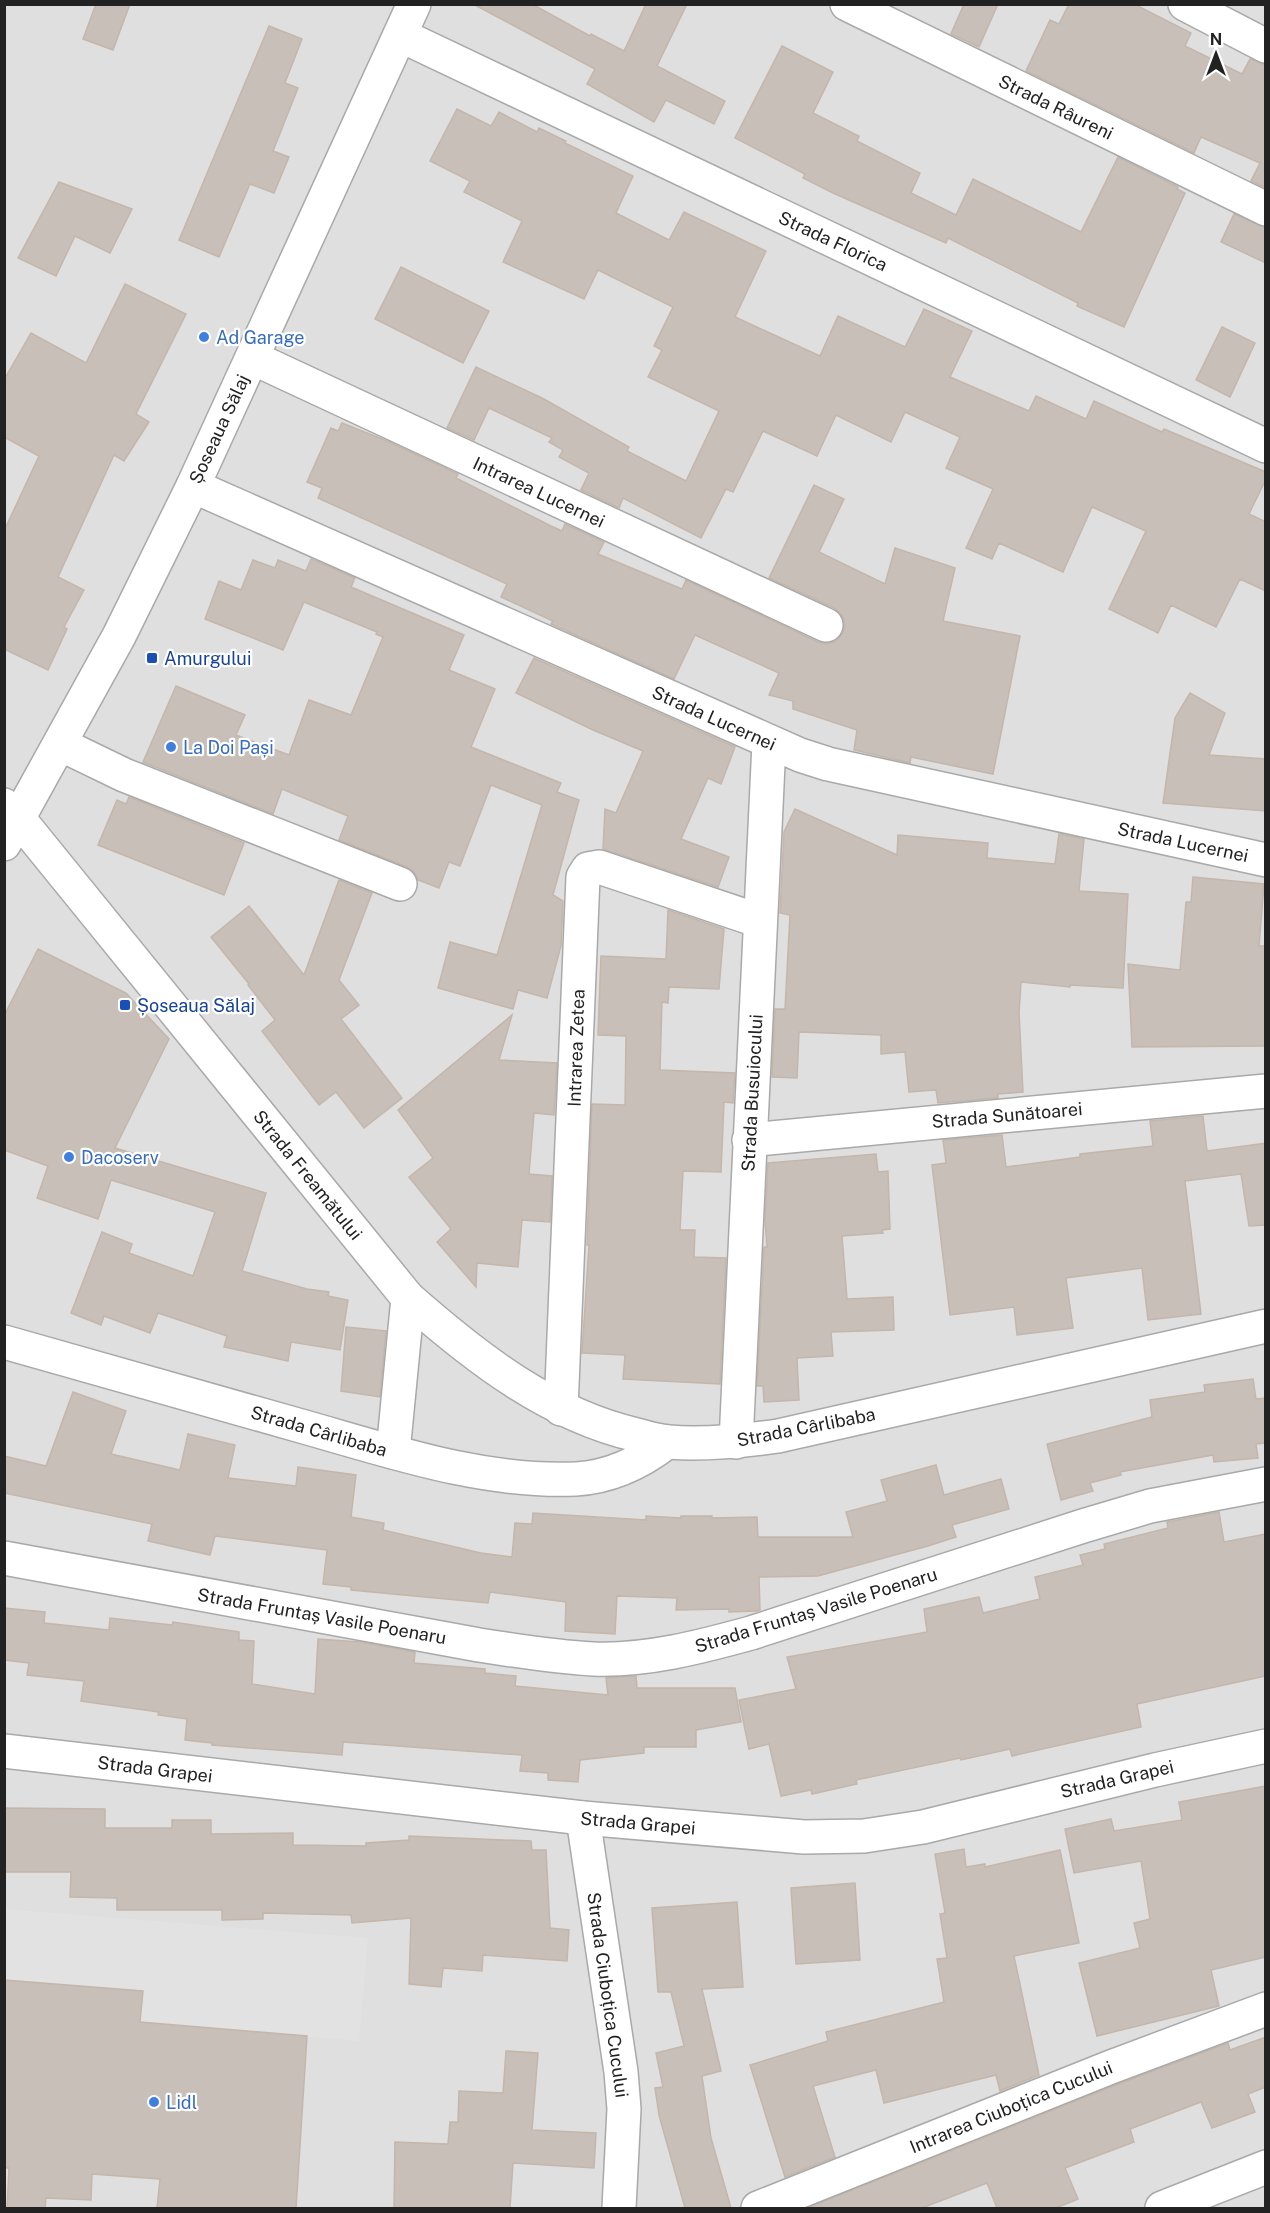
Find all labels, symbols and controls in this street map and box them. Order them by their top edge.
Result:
north arrow [1186,24,1246,84]
text: N [1210,30,1222,49]
street label: Strada Râureni [995,70,1117,144]
street label: Strada Florica [775,207,891,275]
place label: Ad Garage [216,327,305,348]
marker: Ad Garage [197,330,211,344]
street label: Șoseaua Sălaj [185,371,253,487]
street label: Intrarea Lucernei [470,452,608,532]
place label: Amurgului [164,648,251,669]
marker: Amurgului [145,651,159,665]
street label: Strada Lucernei [649,681,779,755]
place label: La Doi Pași [183,737,274,758]
marker: La Doi Pași [164,740,178,754]
street label: Strada Lucernei [1116,818,1250,866]
street label: Intrarea Zetea [563,989,589,1107]
place label: Șoseaua Sălaj [137,995,255,1016]
marker: Șoseaua Sălaj [118,998,132,1012]
street label: Strada Busuiocului [737,1014,767,1172]
street label: Strada Sunătoarei [931,1098,1083,1132]
street label: Strada Freamătului [249,1106,367,1244]
place label: Dacoserv [81,1147,159,1168]
marker: Dacoserv [62,1150,76,1164]
street label: Strada Cârlibaba [248,1402,390,1460]
street label: Strada Cârlibaba [735,1403,877,1451]
street label: Strada Fruntaș Vasile Poenaru [692,1563,940,1657]
street label: Strada Fruntaș Vasile Poenaru [196,1584,448,1648]
street label: Strada Grapei [96,1752,214,1786]
street label: Strada Grapei [1058,1756,1176,1802]
street label: Strada Grapei [579,1807,697,1839]
street label: Strada Ciuboțica Cucului [583,1891,633,2099]
street label: Intrarea Ciuboțica Cucului [907,2057,1115,2157]
place label: Lidl [166,2092,197,2113]
marker: Lidl [147,2095,161,2109]

